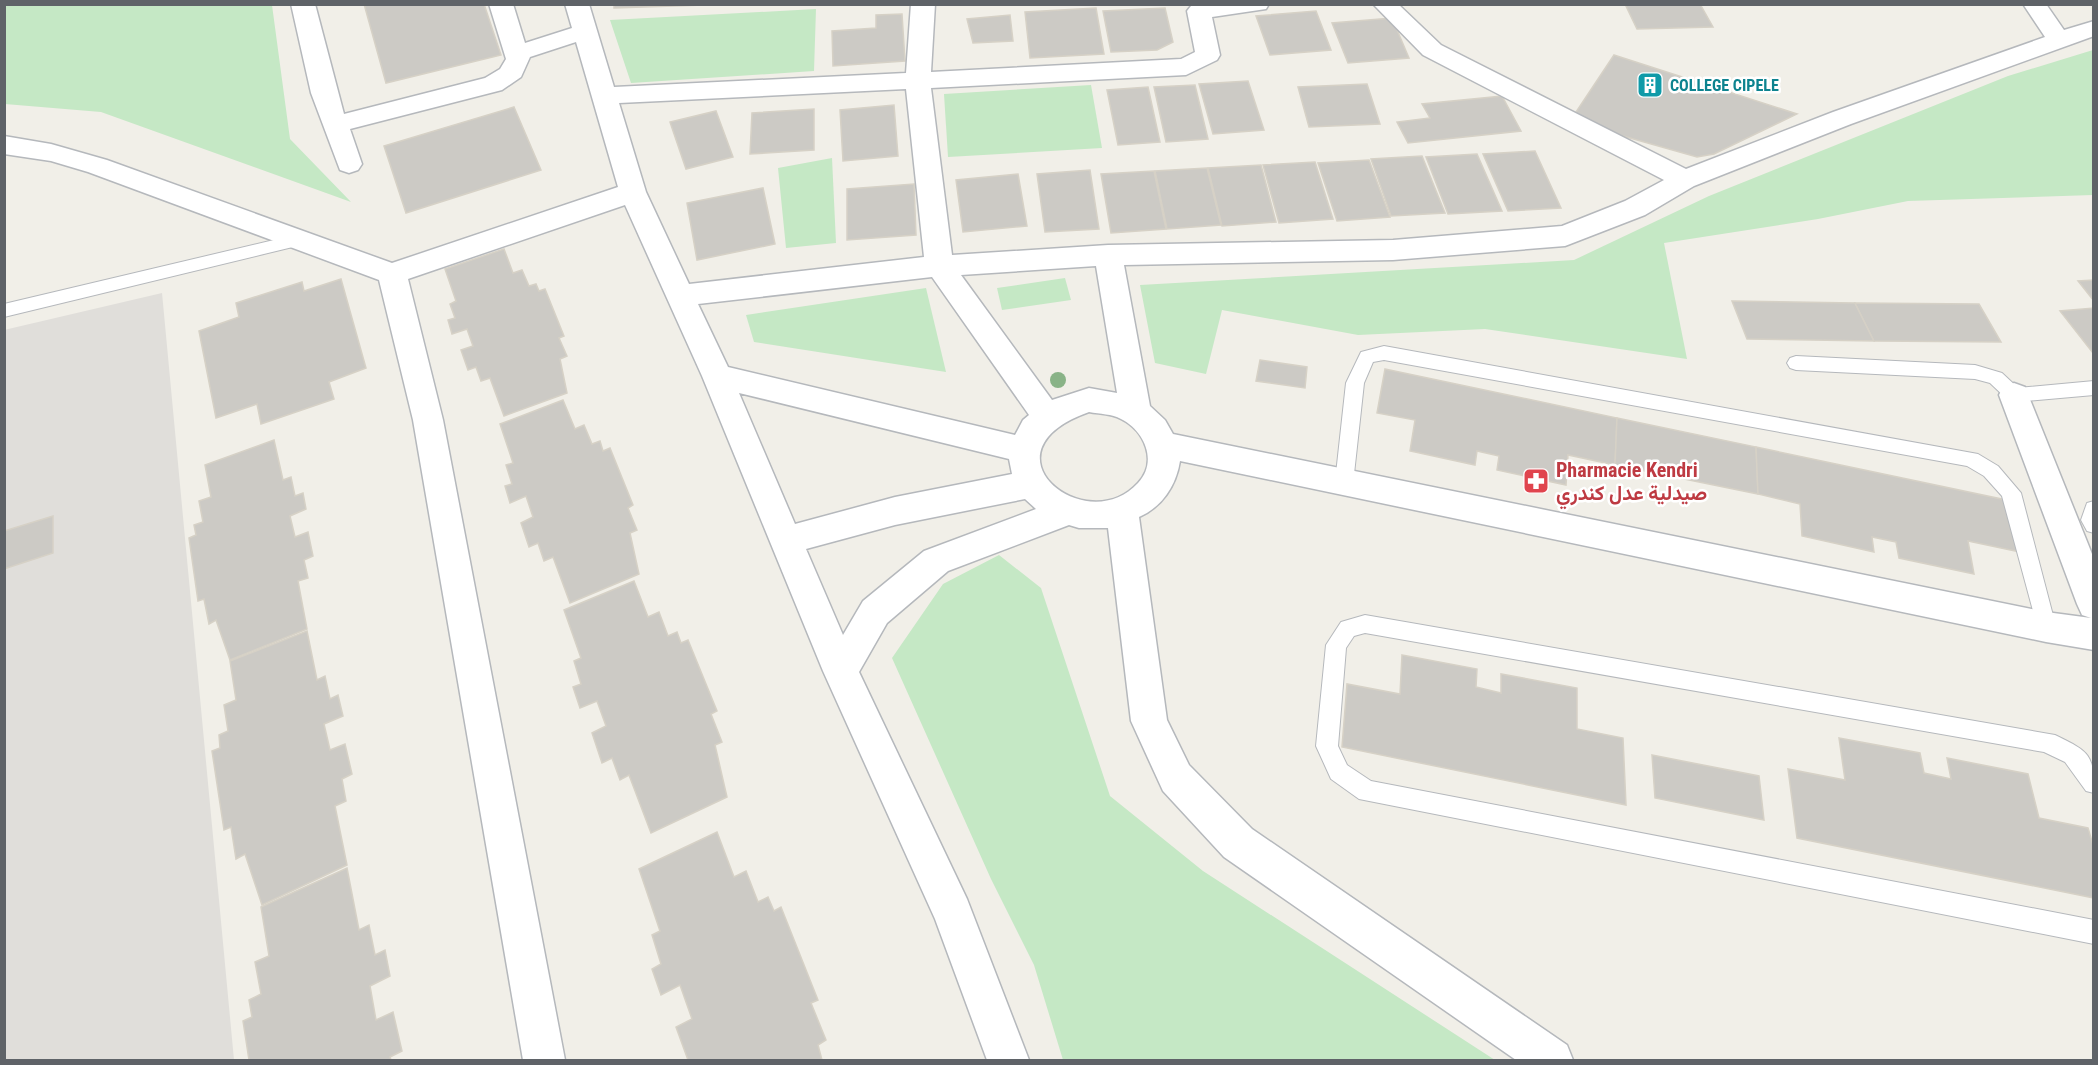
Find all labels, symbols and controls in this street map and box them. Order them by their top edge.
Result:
building icon: COLLEGE CIPELE [1635,70,1665,100]
place label: COLLEGE CIPELE [1670,76,1779,95]
place label: Pharmacie Kendri صيدلية عدل كندري [1556,458,1707,510]
pharmacy icon: Pharmacie Kendri صيدلية عدل كندري [1521,466,1551,496]

